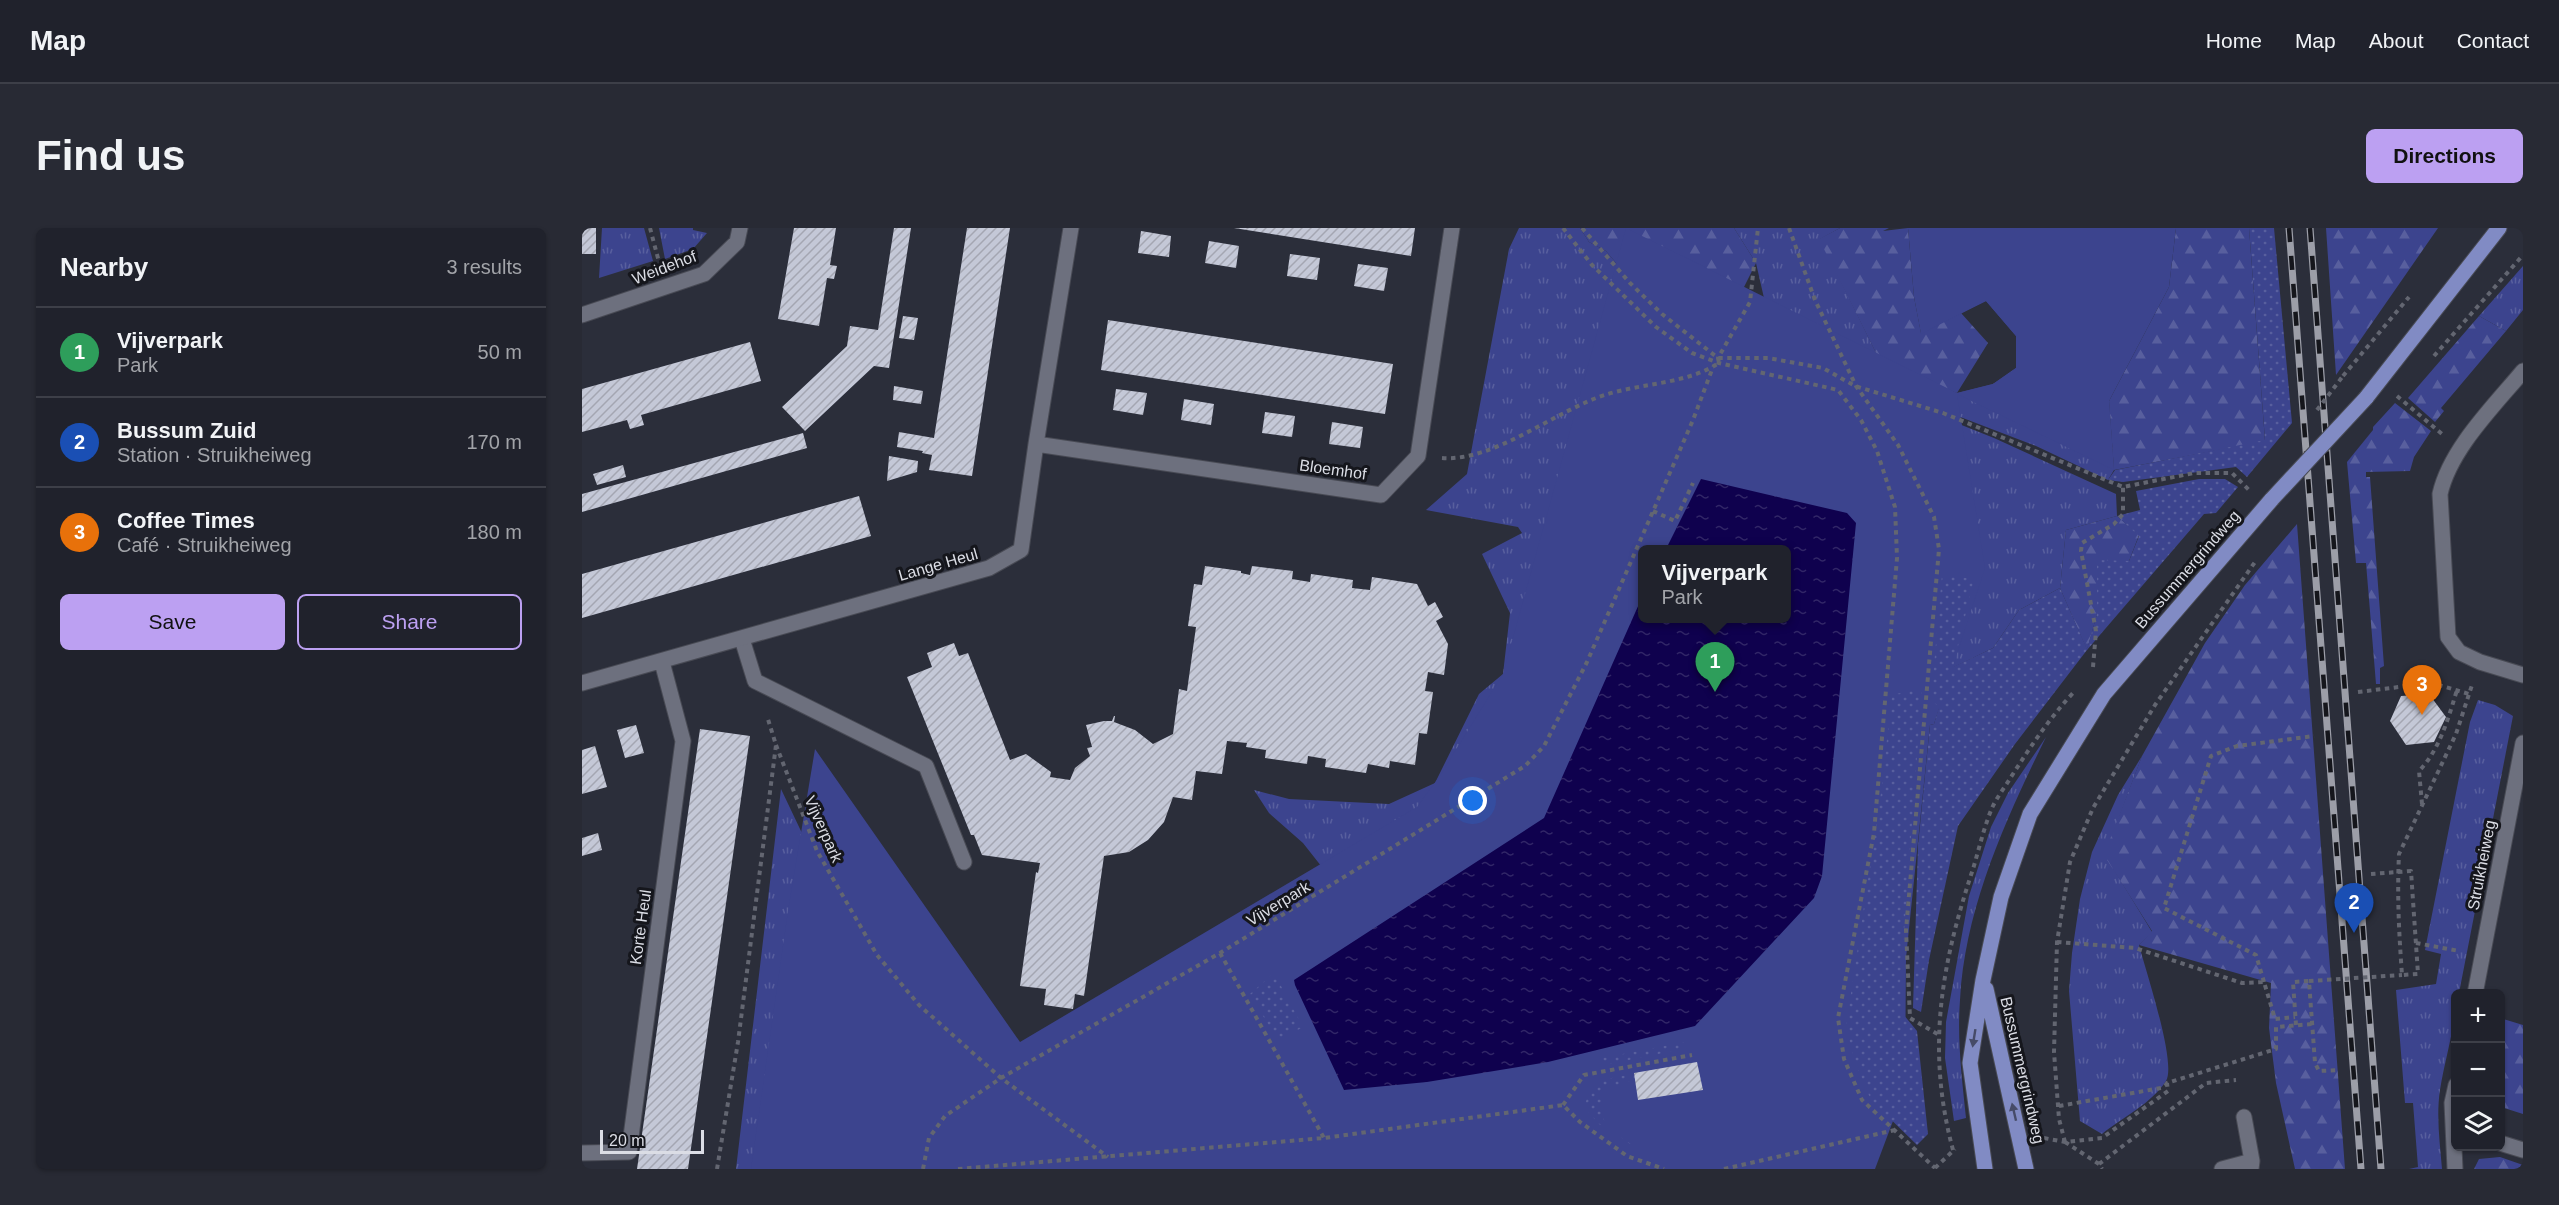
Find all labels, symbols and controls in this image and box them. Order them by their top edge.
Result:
text: Map [30,25,86,56]
text: Home [2206,29,2262,52]
text: Map [2295,29,2336,52]
text: About [2369,29,2424,52]
text: Contact [2457,29,2529,52]
button: Directions [2366,129,2523,183]
text: Find us [36,132,185,179]
street label: Weidehof [630,247,699,287]
text: Nearby [60,252,148,282]
text: 3 results [446,256,522,278]
text: Vijverpark [117,328,223,353]
text: 1 [74,341,85,363]
text: 50 m [478,341,522,363]
text: Park [117,354,158,376]
text: Bussum Zuid [117,418,256,443]
text: 2 [74,431,85,453]
text: 170 m [466,431,522,453]
text: Station · Struikheiweg [117,444,312,466]
street label: Bloemhof [1298,456,1368,483]
street label: Bussummergrindweg [2132,507,2243,632]
text: Coffee Times [117,508,255,533]
text: 3 [74,521,85,543]
text: 180 m [466,521,522,543]
text: Café · Struikheiweg [117,534,292,556]
street label: Lange Heul [896,545,980,584]
popup [1638,545,1791,623]
text: Vijverpark [1661,560,1768,585]
text: Park [1661,586,1703,608]
button: Save [60,594,285,650]
button: Share [297,594,522,650]
pin: 1 [1696,642,1734,692]
pin: 3 [2402,666,2442,715]
your location [1458,786,1487,815]
street label: Vijverpark [801,793,846,866]
street label: Struikheiweg [2464,819,2499,912]
street label: Vijverpark [1244,877,1314,929]
pin: 2 [2334,884,2374,933]
street label: Korte Heul [627,888,654,966]
map controls [2451,989,2505,1151]
button: + [2451,989,2505,1043]
street label: Bussummergrindweg [1997,995,2048,1145]
one-way arrow [1969,1028,1978,1047]
button: − [2451,1043,2505,1097]
button: layers [2451,1097,2505,1151]
one-way arrow [2009,1103,2019,1121]
scale bar [600,1127,704,1154]
text: 20 m [609,1132,645,1149]

